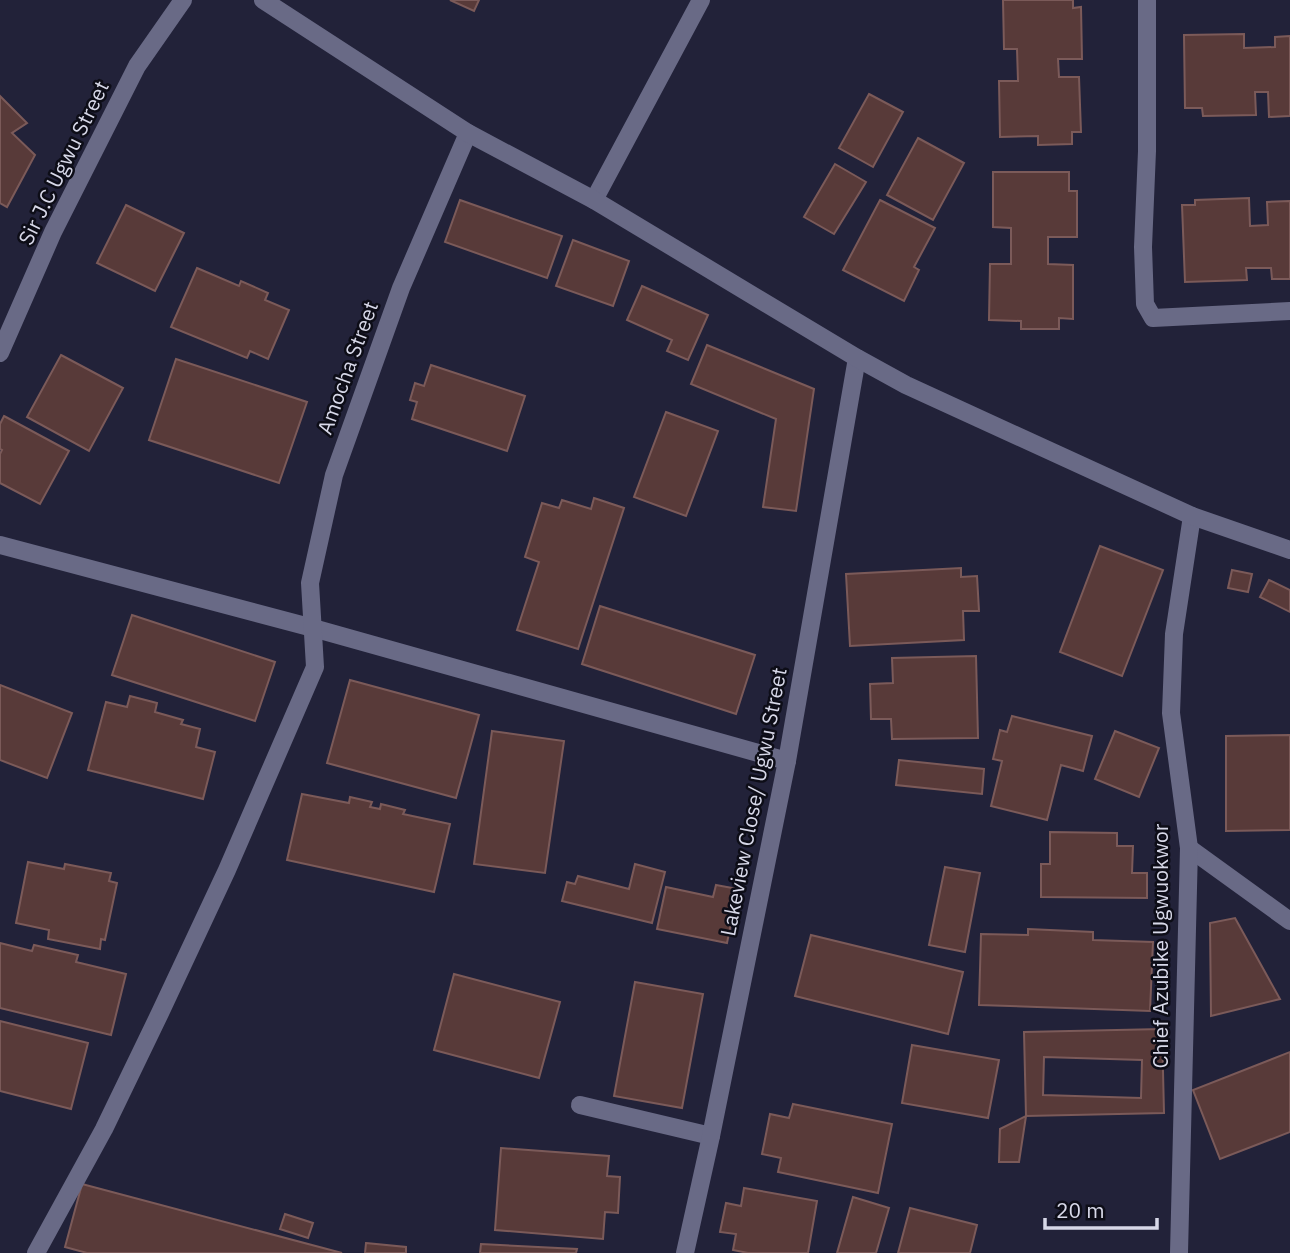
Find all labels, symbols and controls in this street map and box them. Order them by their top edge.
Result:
street label: Sir J.C Ugwu Street [11,76,115,249]
street label: Amocha Street [310,297,384,438]
street label: Lakeview Close/ Ugwu Street [713,665,793,938]
street label: Chief Azubike Ugwuokwor [1146,823,1174,1069]
scale bar [1045,1186,1157,1230]
text: 20 m [1056,1196,1105,1224]

